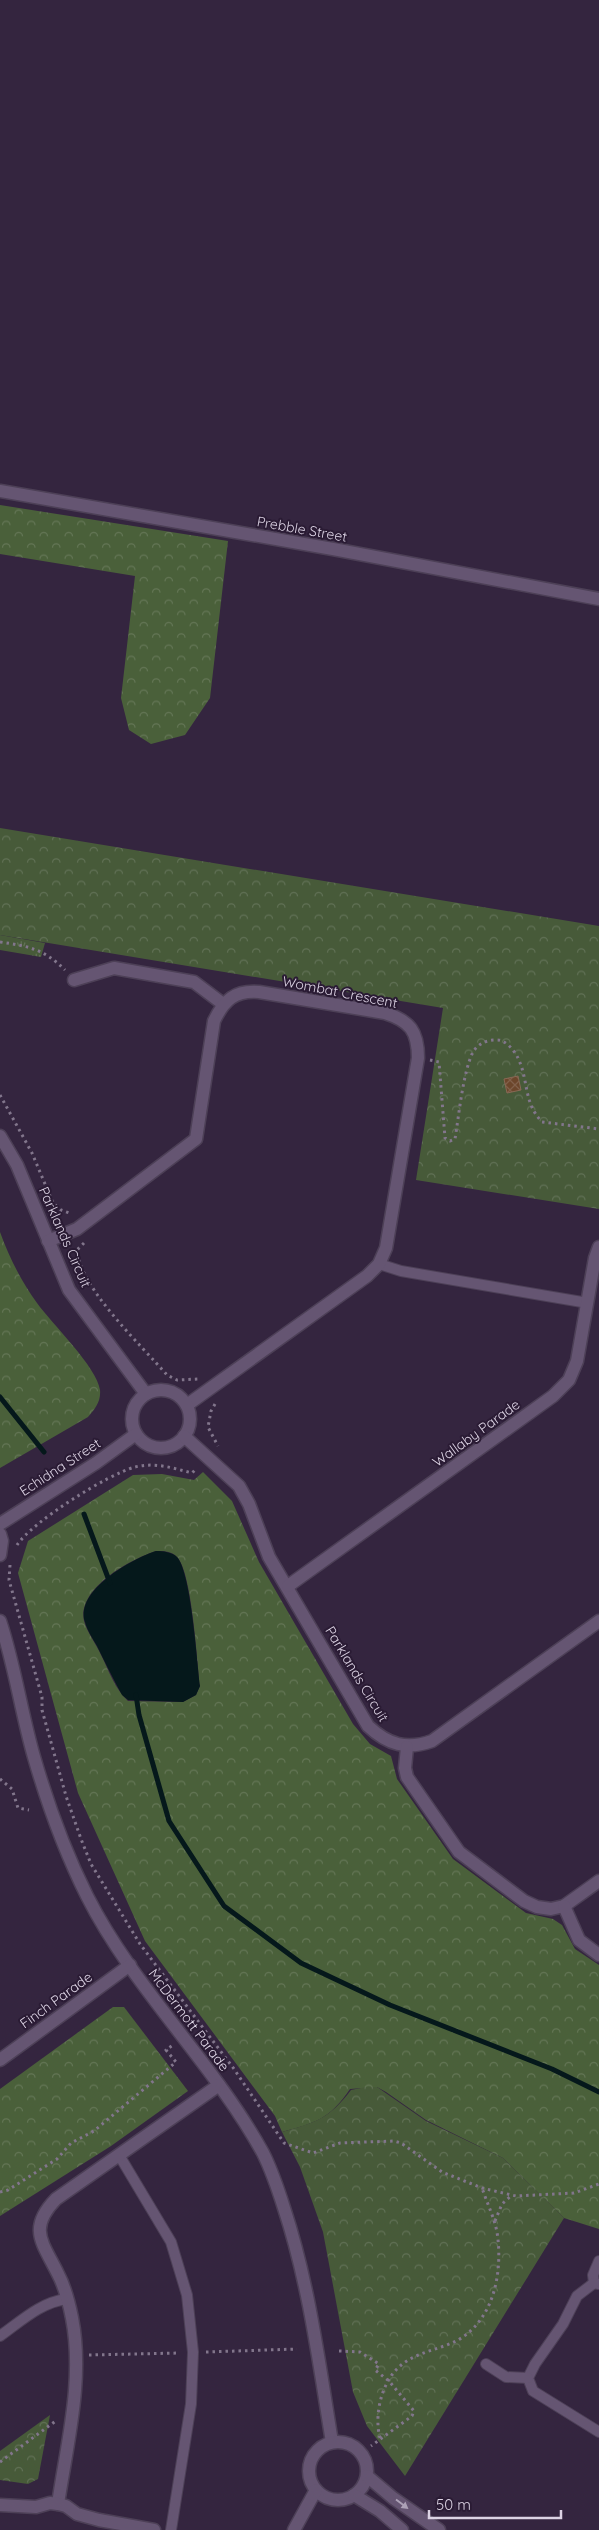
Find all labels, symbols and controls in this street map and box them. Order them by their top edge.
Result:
street label: Prebble Street [255,512,349,546]
street label: Wombat Crescent [281,972,399,1012]
street label: Parklands Circuit [35,1184,95,1290]
street label: Wallaby Parade [429,1395,523,1471]
street label: Echidna Street [16,1434,104,1500]
street label: Parklands Circuit [321,1623,393,1725]
street label: McDermott Parade [145,1965,233,2075]
street label: Finch Parade [16,1968,96,2032]
scale bar [429,2488,562,2520]
text: 50 m [436,2495,471,2514]
one-way arrow [395,2499,408,2510]

